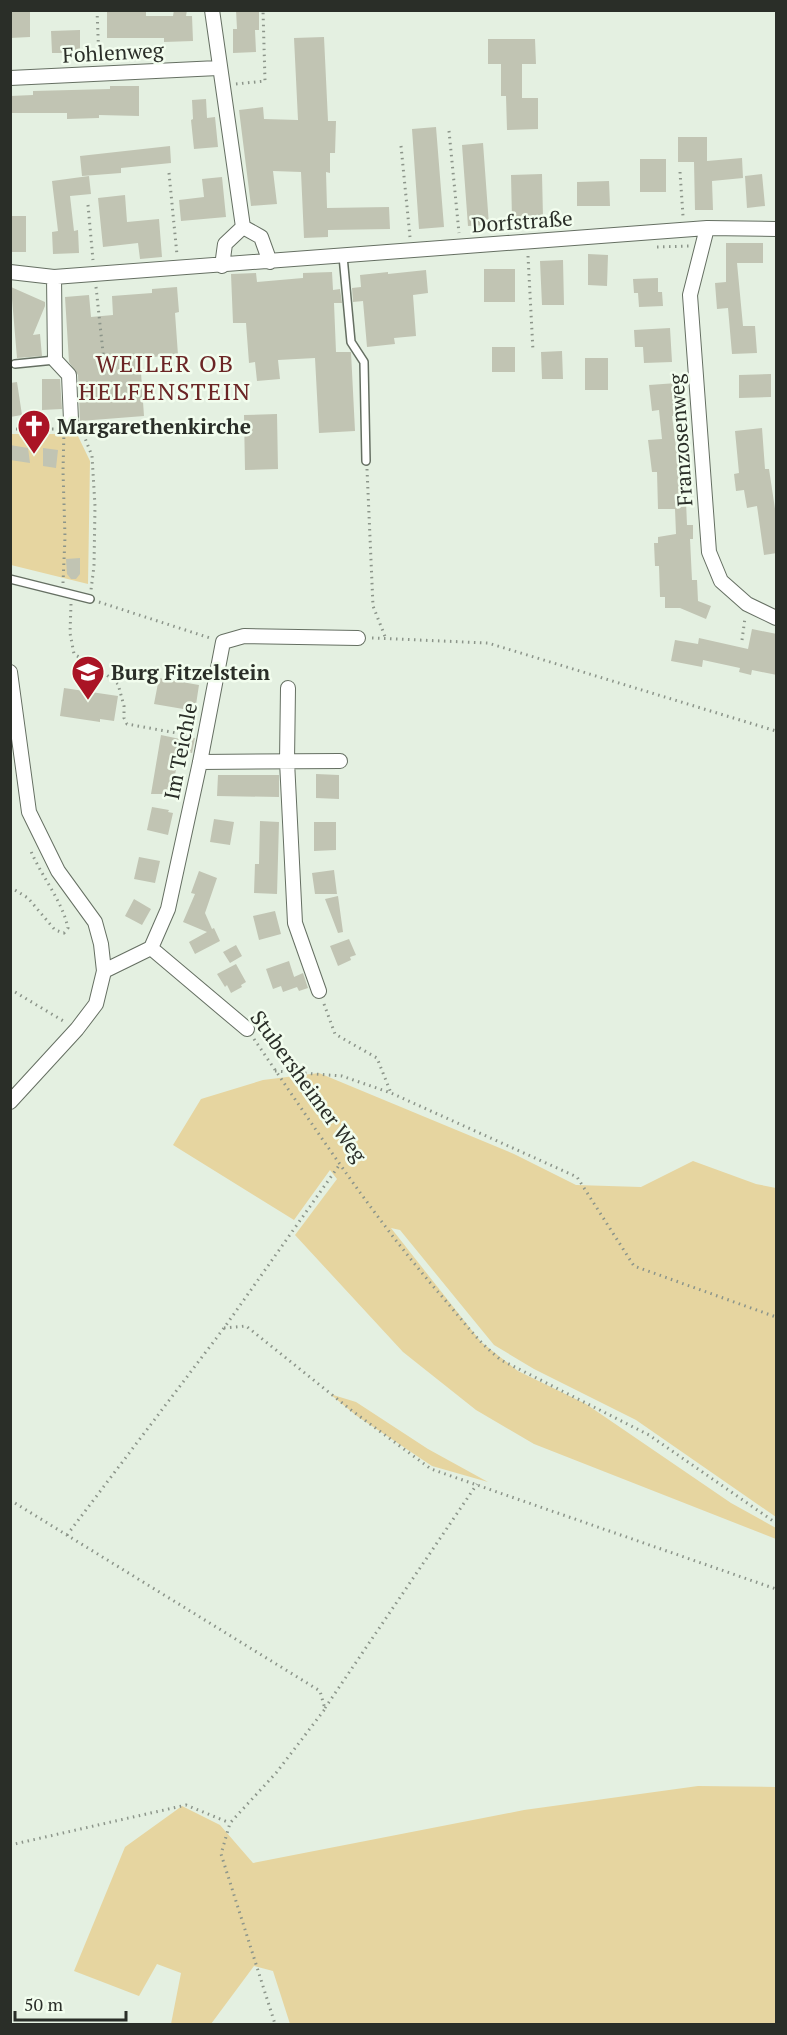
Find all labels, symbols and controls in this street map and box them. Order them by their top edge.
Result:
street label: Fohlenweg [62,35,165,69]
street label: Dorfstraße [471,204,573,238]
district label: WEILER OB HELFENSTEIN [78,347,252,407]
street label: Franzosenweg [661,372,699,507]
church icon: Margarethenkirche [16,408,52,455]
place label: Margarethenkirche [57,412,251,440]
school or university icon: Burg Fitzelstein [70,654,106,701]
place label: Burg Fitzelstein [111,658,270,686]
street label: Im Teichle [157,700,203,802]
street label: Stubersheimer Weg [244,1004,374,1168]
scale bar [15,1984,126,2022]
text: 50 m [24,1992,64,2016]

